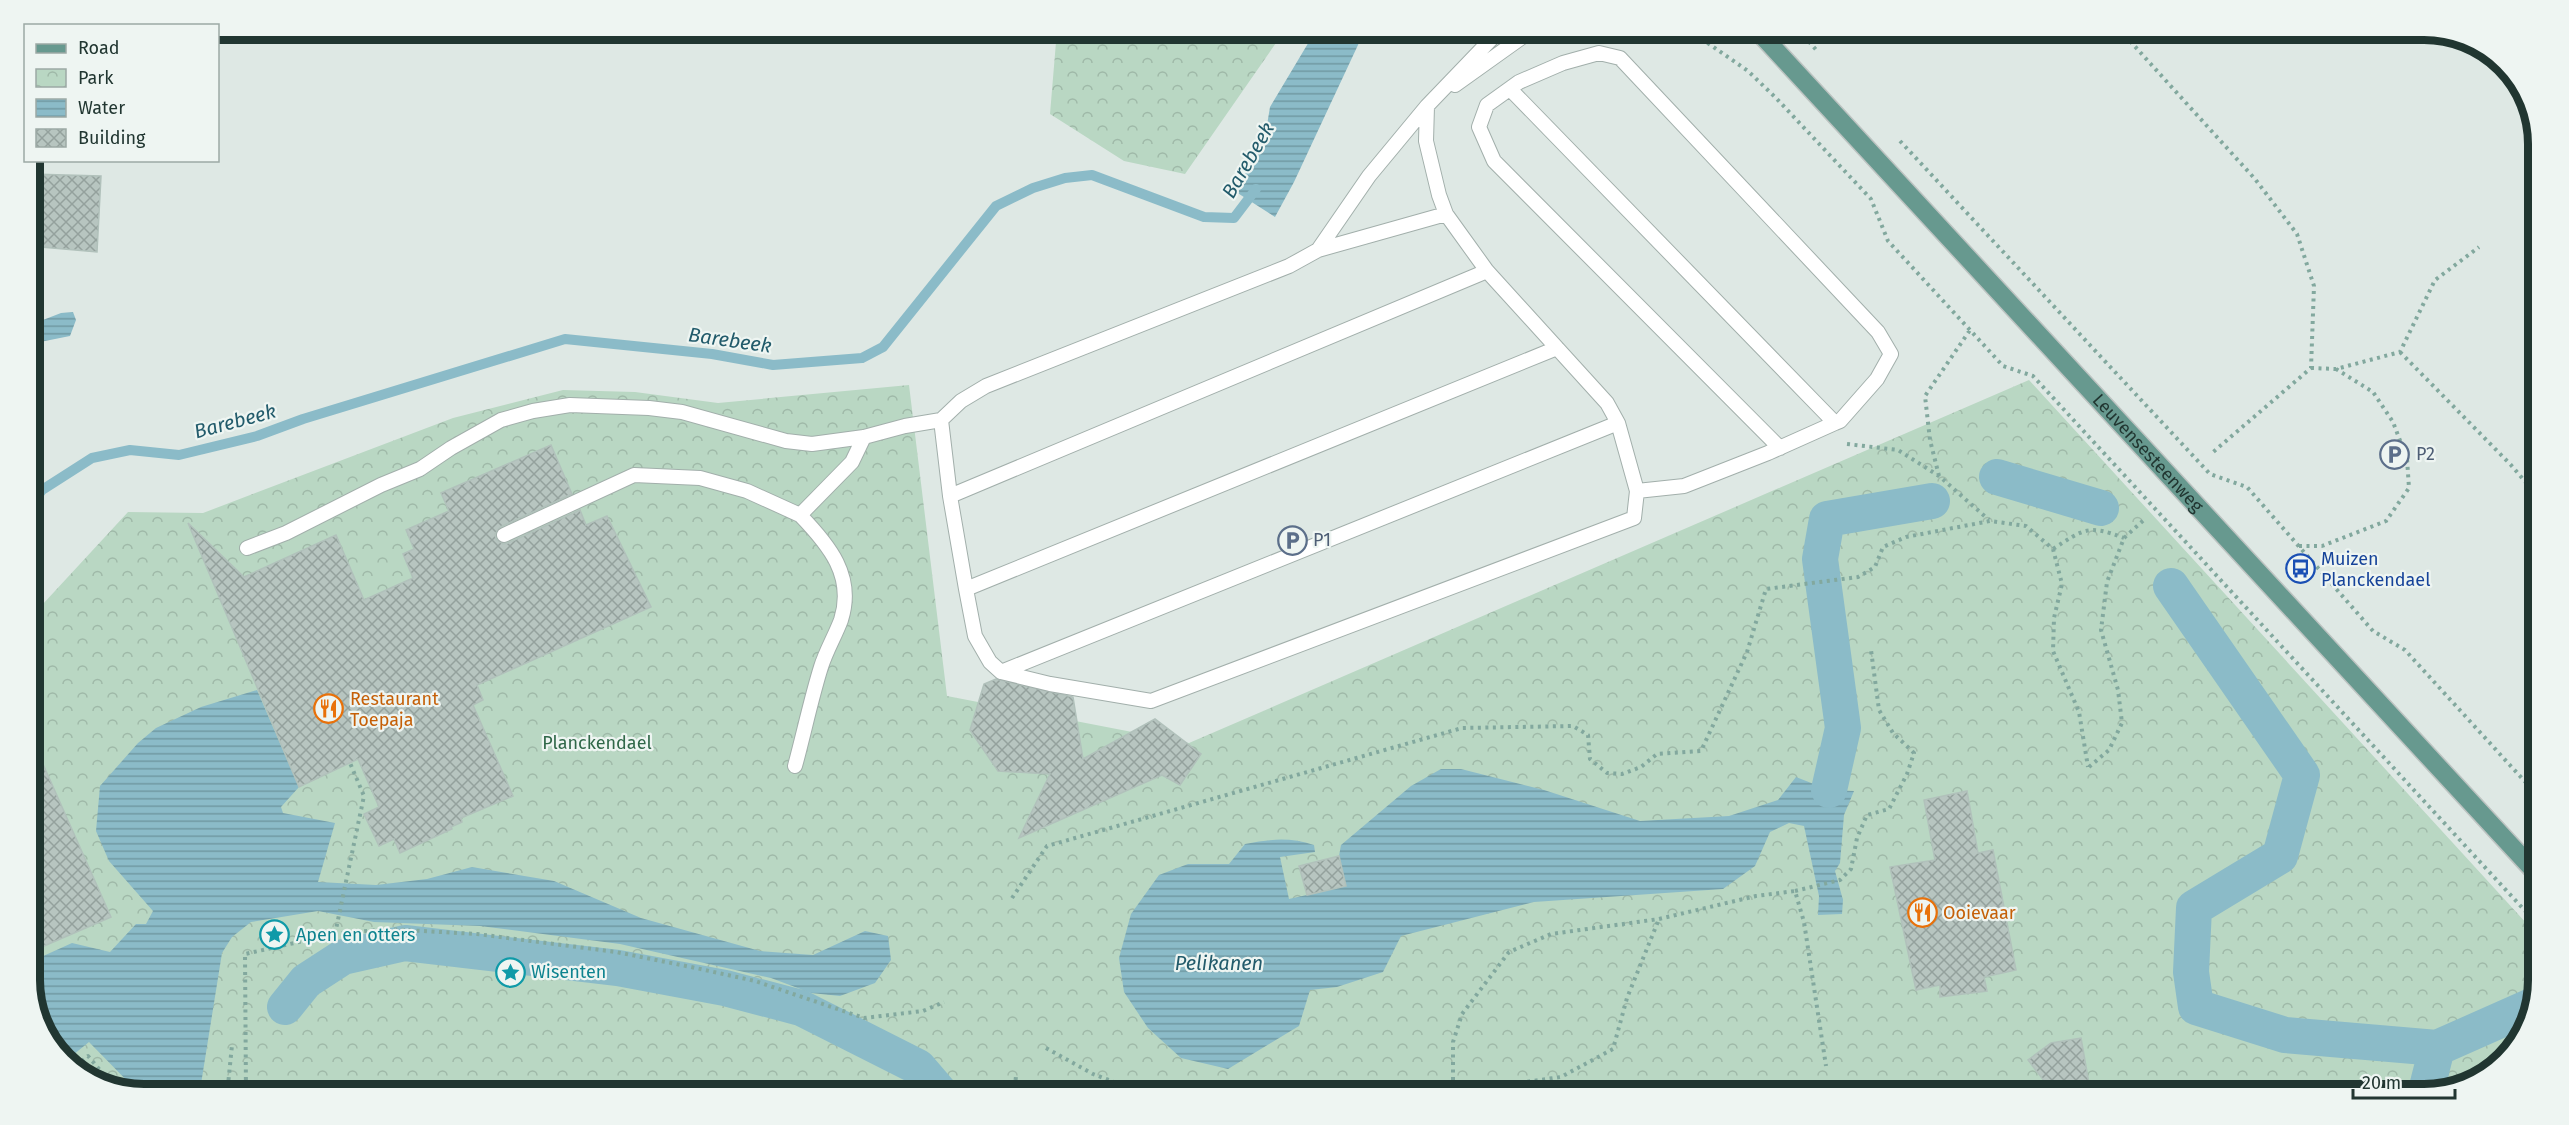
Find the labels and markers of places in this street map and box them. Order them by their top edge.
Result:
parking icon: P2 [2379,438,2411,470]
place label: P2 [2416,443,2435,465]
parking icon: P1 [1276,524,1308,556]
place label: P1 [1313,529,1331,551]
place label: Muizen Planckendael [2321,548,2430,591]
bus stop icon: Muizen Planckendael [2284,553,2316,585]
place label: Restaurant Toepaja [350,688,439,731]
restaurant icon: Restaurant Toepaja [313,693,345,725]
restaurant icon: Ooievaar [1906,897,1938,929]
place label: Ooievaar [1943,902,2016,924]
place icon: Apen en otters [259,919,291,951]
place label: Apen en otters [296,924,415,946]
place icon: Wisenten [494,956,526,988]
place label: Wisenten [531,961,606,983]

